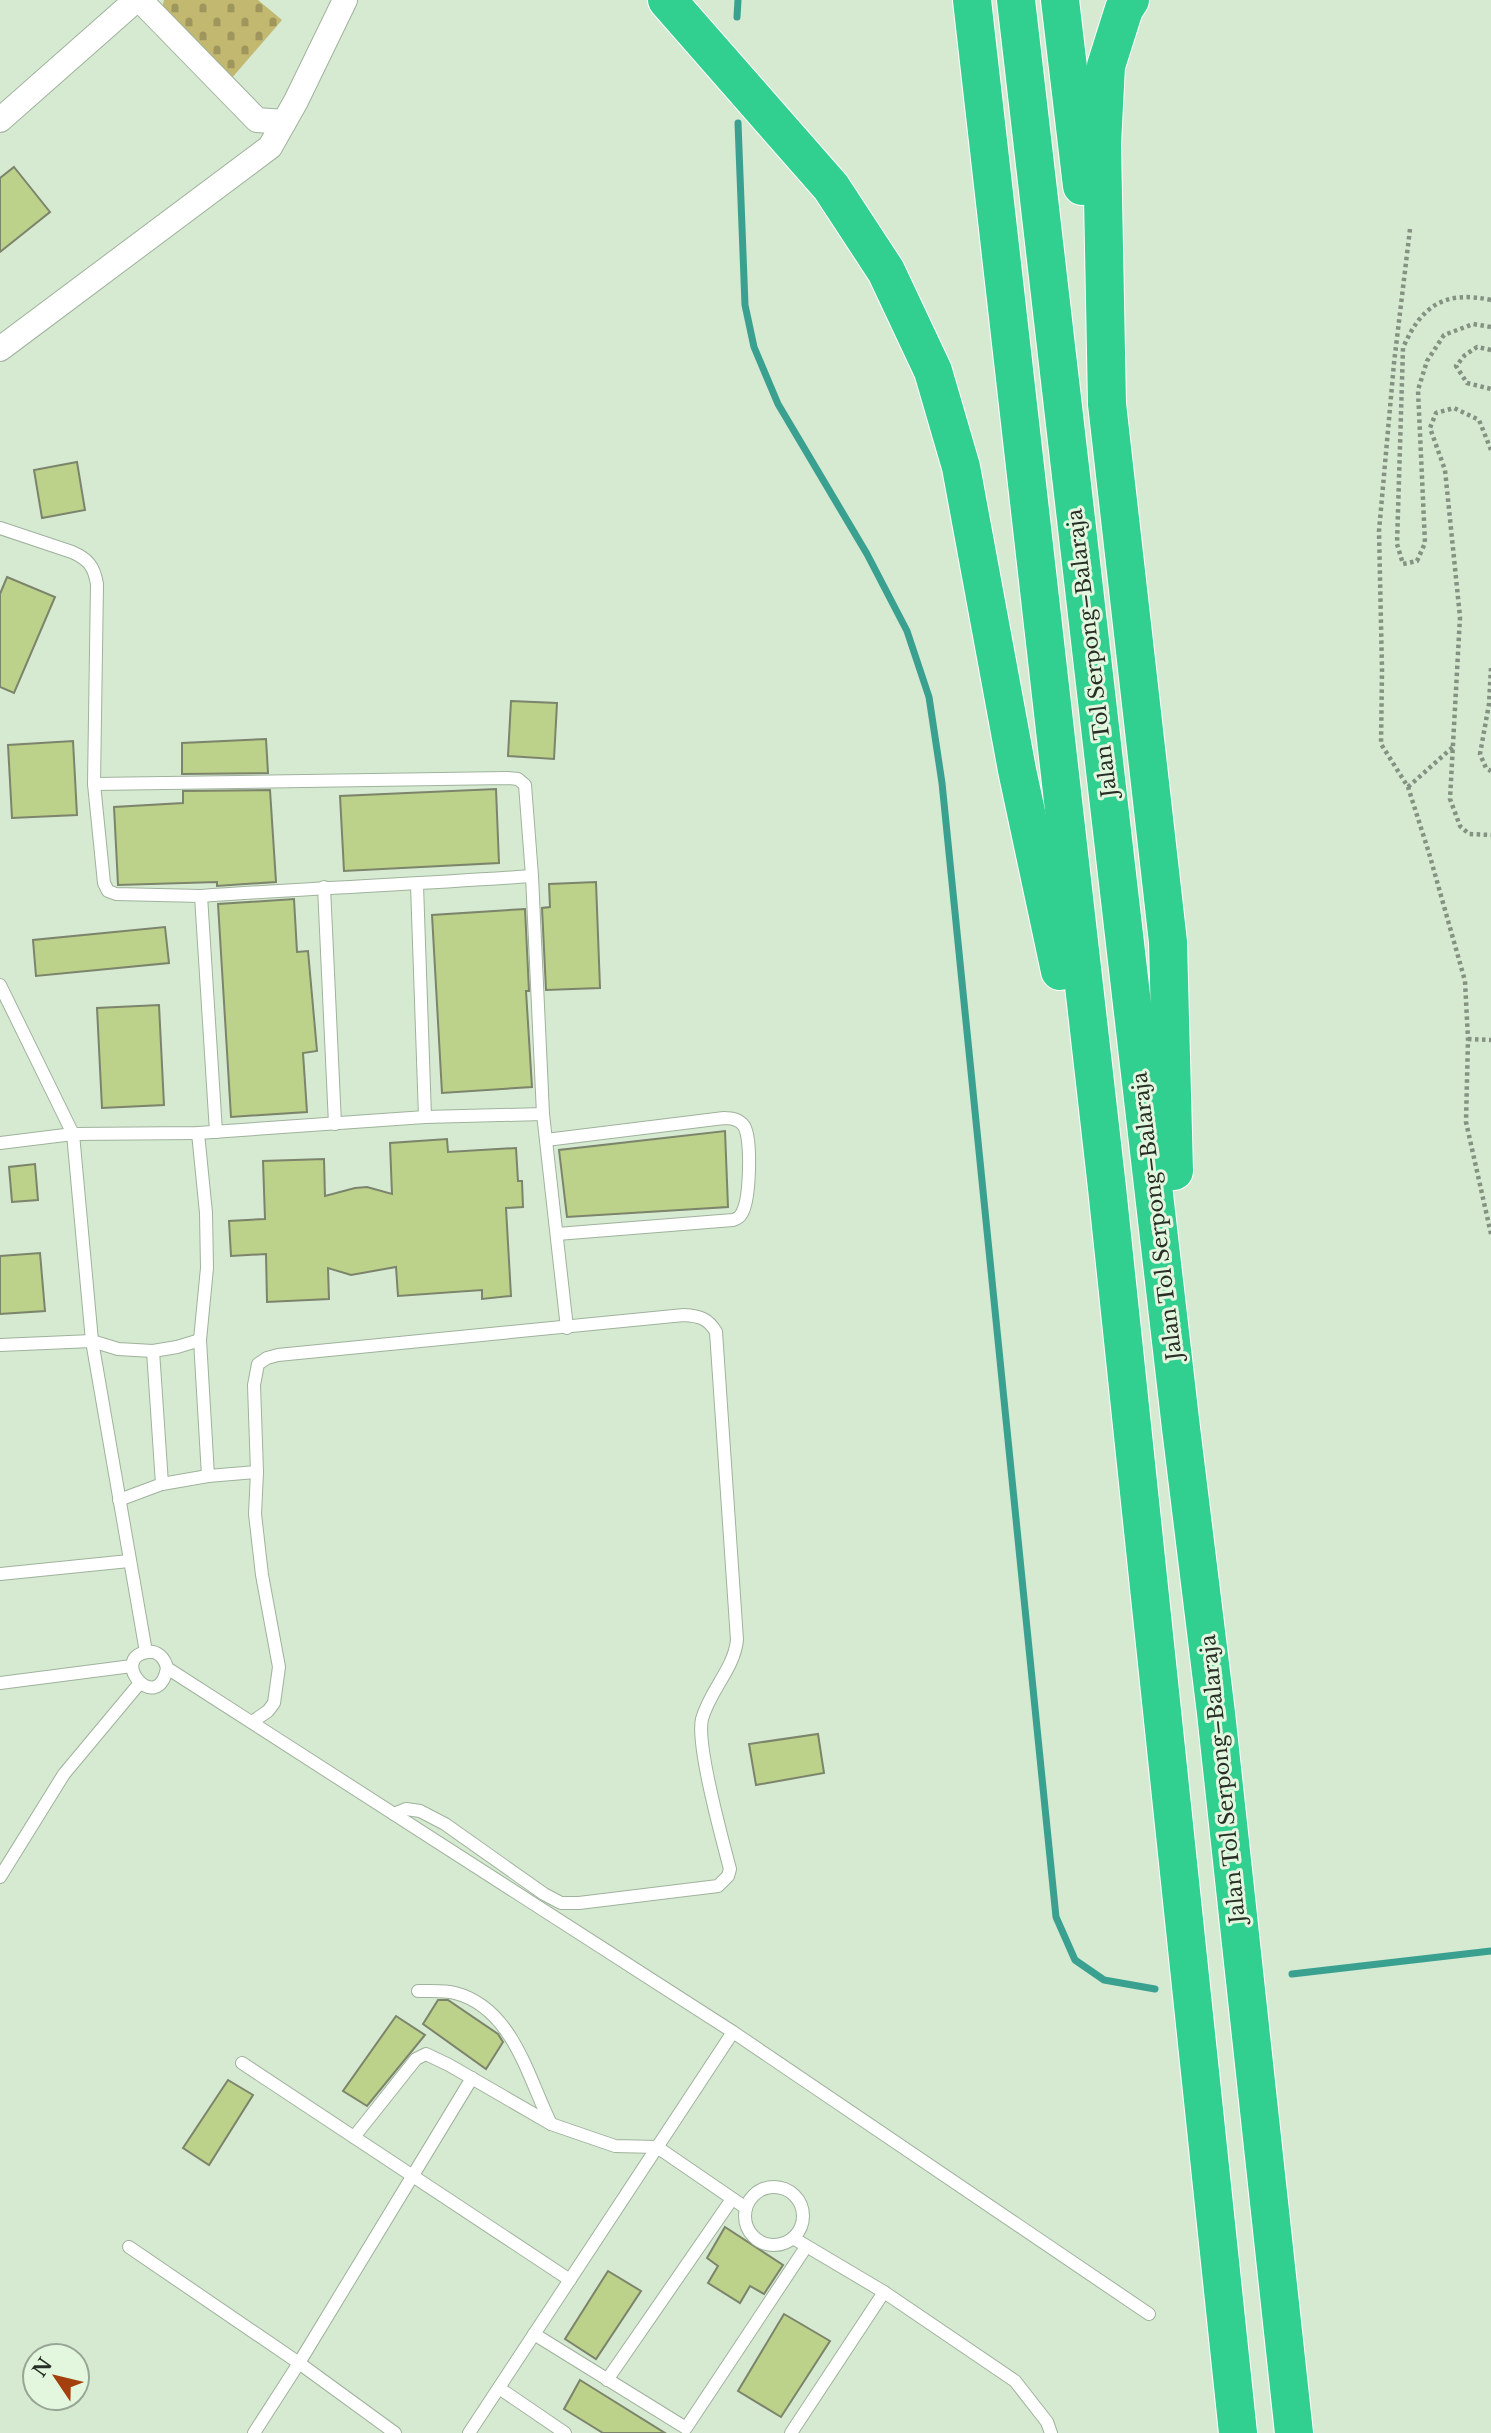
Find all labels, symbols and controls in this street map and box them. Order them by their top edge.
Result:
street label: Jalan Tol Serpong–Balaraja [1061,507,1123,802]
street label: Jalan Tol Serpong–Balaraja [1126,1070,1188,1365]
street label: Jalan Tol Serpong–Balaraja [1195,1633,1251,1928]
north arrow [21,2342,91,2412]
text: N [28,2354,57,2381]

